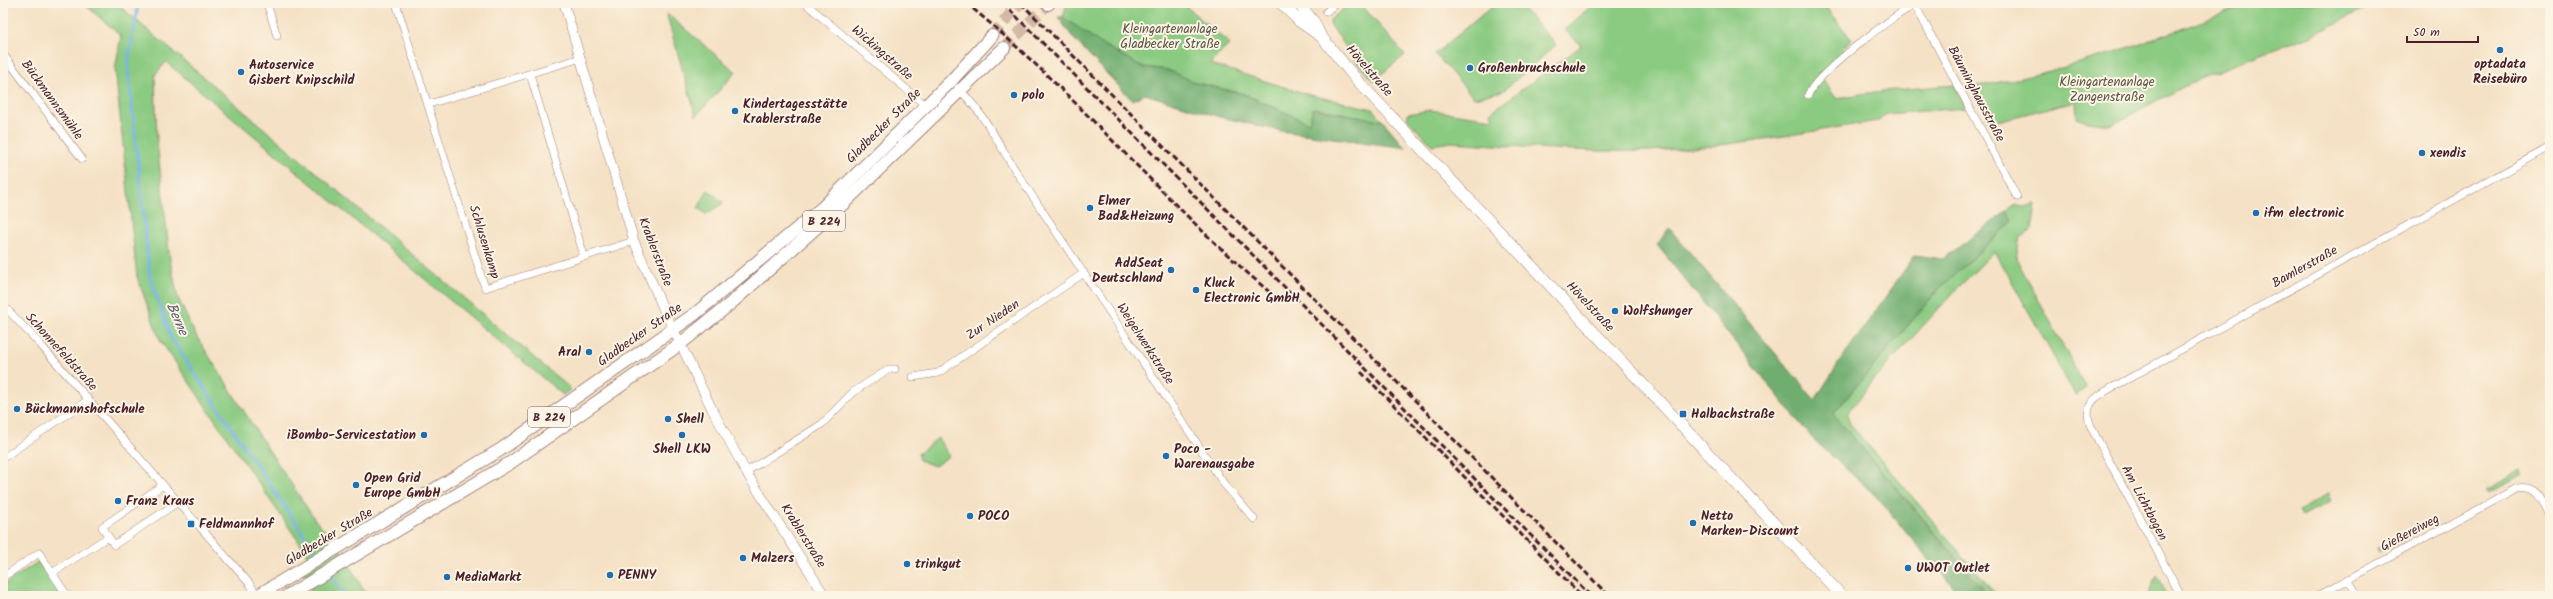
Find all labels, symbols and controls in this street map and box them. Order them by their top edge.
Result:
scale bar [2407,18,2478,44]
park label: Kleingartenanlage Gladbecker Straße [1120,19,1220,55]
street label: Wickingstraße [847,20,918,86]
text: 50 m [2413,23,2440,42]
street label: Hövelstraße [1340,40,1398,102]
street label: Bäuminghausstraße [1942,42,2010,146]
marker: optadata Reisebüro [2495,45,2505,55]
place label: optadata Reisebüro [2473,54,2527,90]
street label: Bückmannsmühle [16,55,88,145]
place label: Autoservice Gisbert Knipschild [249,55,355,91]
place label: Großenbruchschule [1478,58,1586,79]
marker: Großenbruchschule [1465,63,1475,73]
marker: Autoservice Gisbert Knipschild [236,67,246,77]
park label: Kleingartenanlage Zangenstraße [2059,72,2155,108]
street label: Gladbecker Straße [841,83,927,169]
place label: polo [1021,85,1044,106]
marker: polo [1009,90,1019,100]
place label: Kindertagesstätte Krablerstraße [743,94,848,130]
marker: Kindertagesstätte Krablerstraße [730,106,740,116]
place label: xendis [2430,143,2466,164]
marker: xendis [2417,148,2427,158]
place label: Elmer Bad&Heizung [1098,191,1174,227]
street label: Schlusenkamp [463,203,505,282]
marker: Elmer Bad&Heizung [1085,203,1095,213]
place label: ifm electronic [2264,203,2345,224]
marker: ifm electronic [2251,208,2261,218]
road number: B 224 [803,211,845,231]
street label: Krablerstraße [632,214,678,290]
street label: Bamlerstraße [2268,240,2342,294]
place label: AddSeat Deutschland [1092,253,1164,289]
marker: AddSeat Deutschland [1166,265,1176,275]
place label: Kluck Electronic GmbH [1204,273,1301,309]
street label: Hövelstraße [1561,277,1619,338]
marker: Kluck Electronic GmbH [1191,285,1201,295]
street label: Zur Nieden [962,294,1024,346]
street label: Gladbecker Straße [593,298,687,372]
water label: Berne [160,299,195,340]
street label: Weigelwerkstraße [1111,299,1179,389]
place label: Wolfshunger [1623,301,1694,322]
marker: Wolfshunger [1610,306,1620,316]
street label: Schonnefeldstraße [20,308,102,396]
place label: Aral [558,342,582,363]
marker: Aral [584,347,594,357]
place label: Bückmannshofschule [25,399,145,420]
marker: Bückmannshofschule [12,404,22,414]
place label: Halbachstraße [1691,404,1775,425]
road number: B 224 [528,407,570,427]
place label: Shell [676,409,704,430]
marker: Halbachstraße [1678,409,1688,419]
marker: Shell [663,414,673,424]
place label: iBombo-Servicestation [287,425,416,446]
marker: iBombo-Servicestation [419,430,429,440]
marker: Shell LKW [677,430,687,440]
place label: Shell LKW [653,439,711,460]
place label: Poco - Warenausgabe [1174,439,1255,475]
marker: Poco - Warenausgabe [1161,451,1171,461]
street label: Am Lichtbogen [2115,461,2173,545]
place label: Open Grid Europe GmbH [364,468,441,504]
marker: Open Grid Europe GmbH [351,480,361,490]
place label: Franz Kraus [126,491,194,512]
marker: Franz Kraus [113,496,123,506]
street label: Krablerstraße [775,500,831,573]
street label: Gladbecker Straße [281,502,377,572]
place label: POCO [978,506,1009,527]
place label: Netto Marken-Discount [1701,506,1799,542]
street label: Gießereiweg [2377,509,2443,557]
marker: POCO [965,511,975,521]
place label: Feldmannhof [199,514,275,535]
marker: Netto Marken-Discount [1688,518,1698,528]
marker: Feldmannhof [186,519,196,529]
place label: Malzers [751,548,794,569]
marker: Malzers [738,553,748,563]
place label: trinkgut [915,554,961,575]
place label: UWOT Outlet [1916,558,1990,579]
marker: trinkgut [902,559,912,569]
marker: UWOT Outlet [1903,563,1913,573]
place label: PENNY [618,565,657,586]
place label: MediaMarkt [455,567,522,588]
marker: PENNY [605,570,615,580]
marker: MediaMarkt [442,572,452,582]

